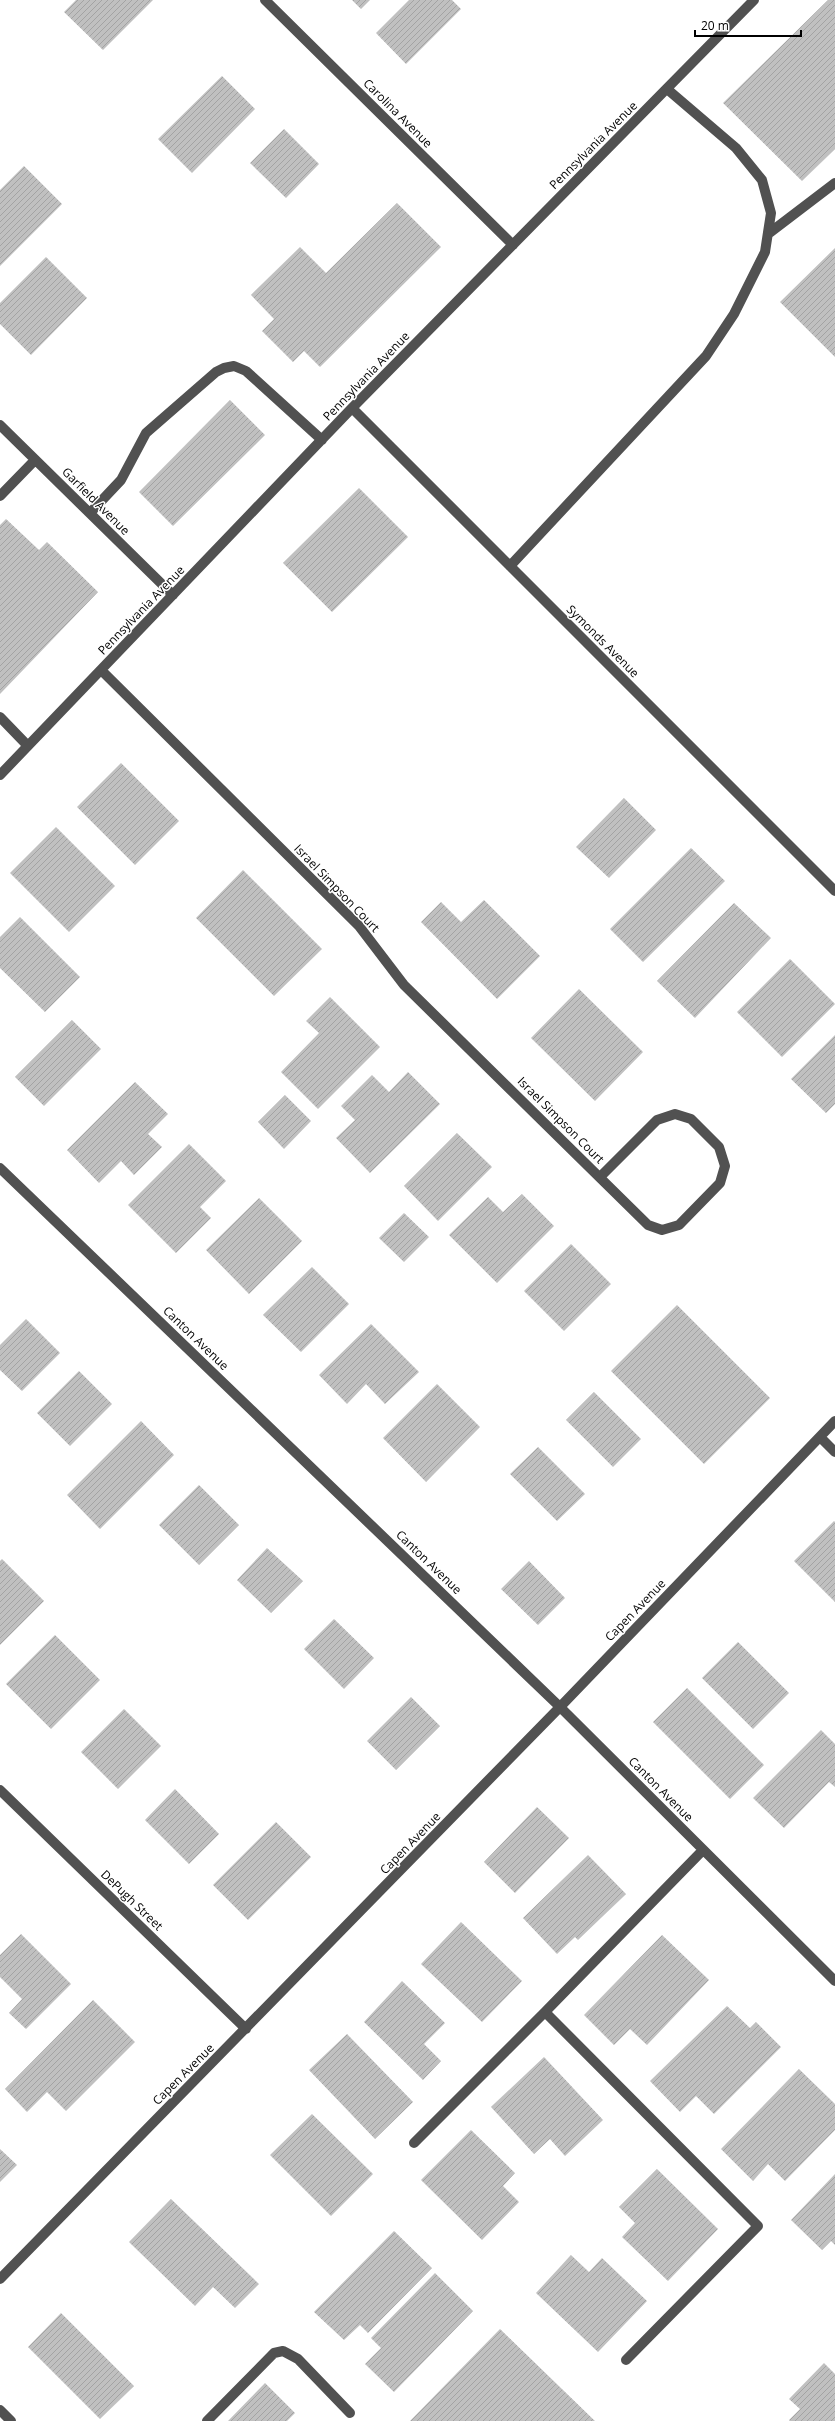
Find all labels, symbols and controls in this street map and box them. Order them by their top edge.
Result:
scale bar [695,12,801,38]
text: 20 m [701,17,729,34]
street label: Carolina Avenue [360,75,436,151]
street label: Pennsylvania Avenue [545,97,641,193]
street label: Pennsylvania Avenue [319,327,413,424]
street label: Garfield Avenue [58,463,134,539]
street label: Pennsylvania Avenue [94,561,188,658]
street label: Symonds Avenue [563,601,643,681]
street label: Israel Simpson Court [290,840,384,936]
street label: Israel Simpson Court [514,1073,608,1167]
street label: Canton Avenue [159,1302,233,1374]
street label: Canton Avenue [392,1526,466,1598]
street label: Capen Avenue [601,1575,669,1645]
street label: Canton Avenue [625,1753,697,1825]
street label: Capen Avenue [376,1808,444,1878]
street label: DePugh Street [97,1866,167,1934]
street label: Capen Avenue [149,2039,218,2108]

